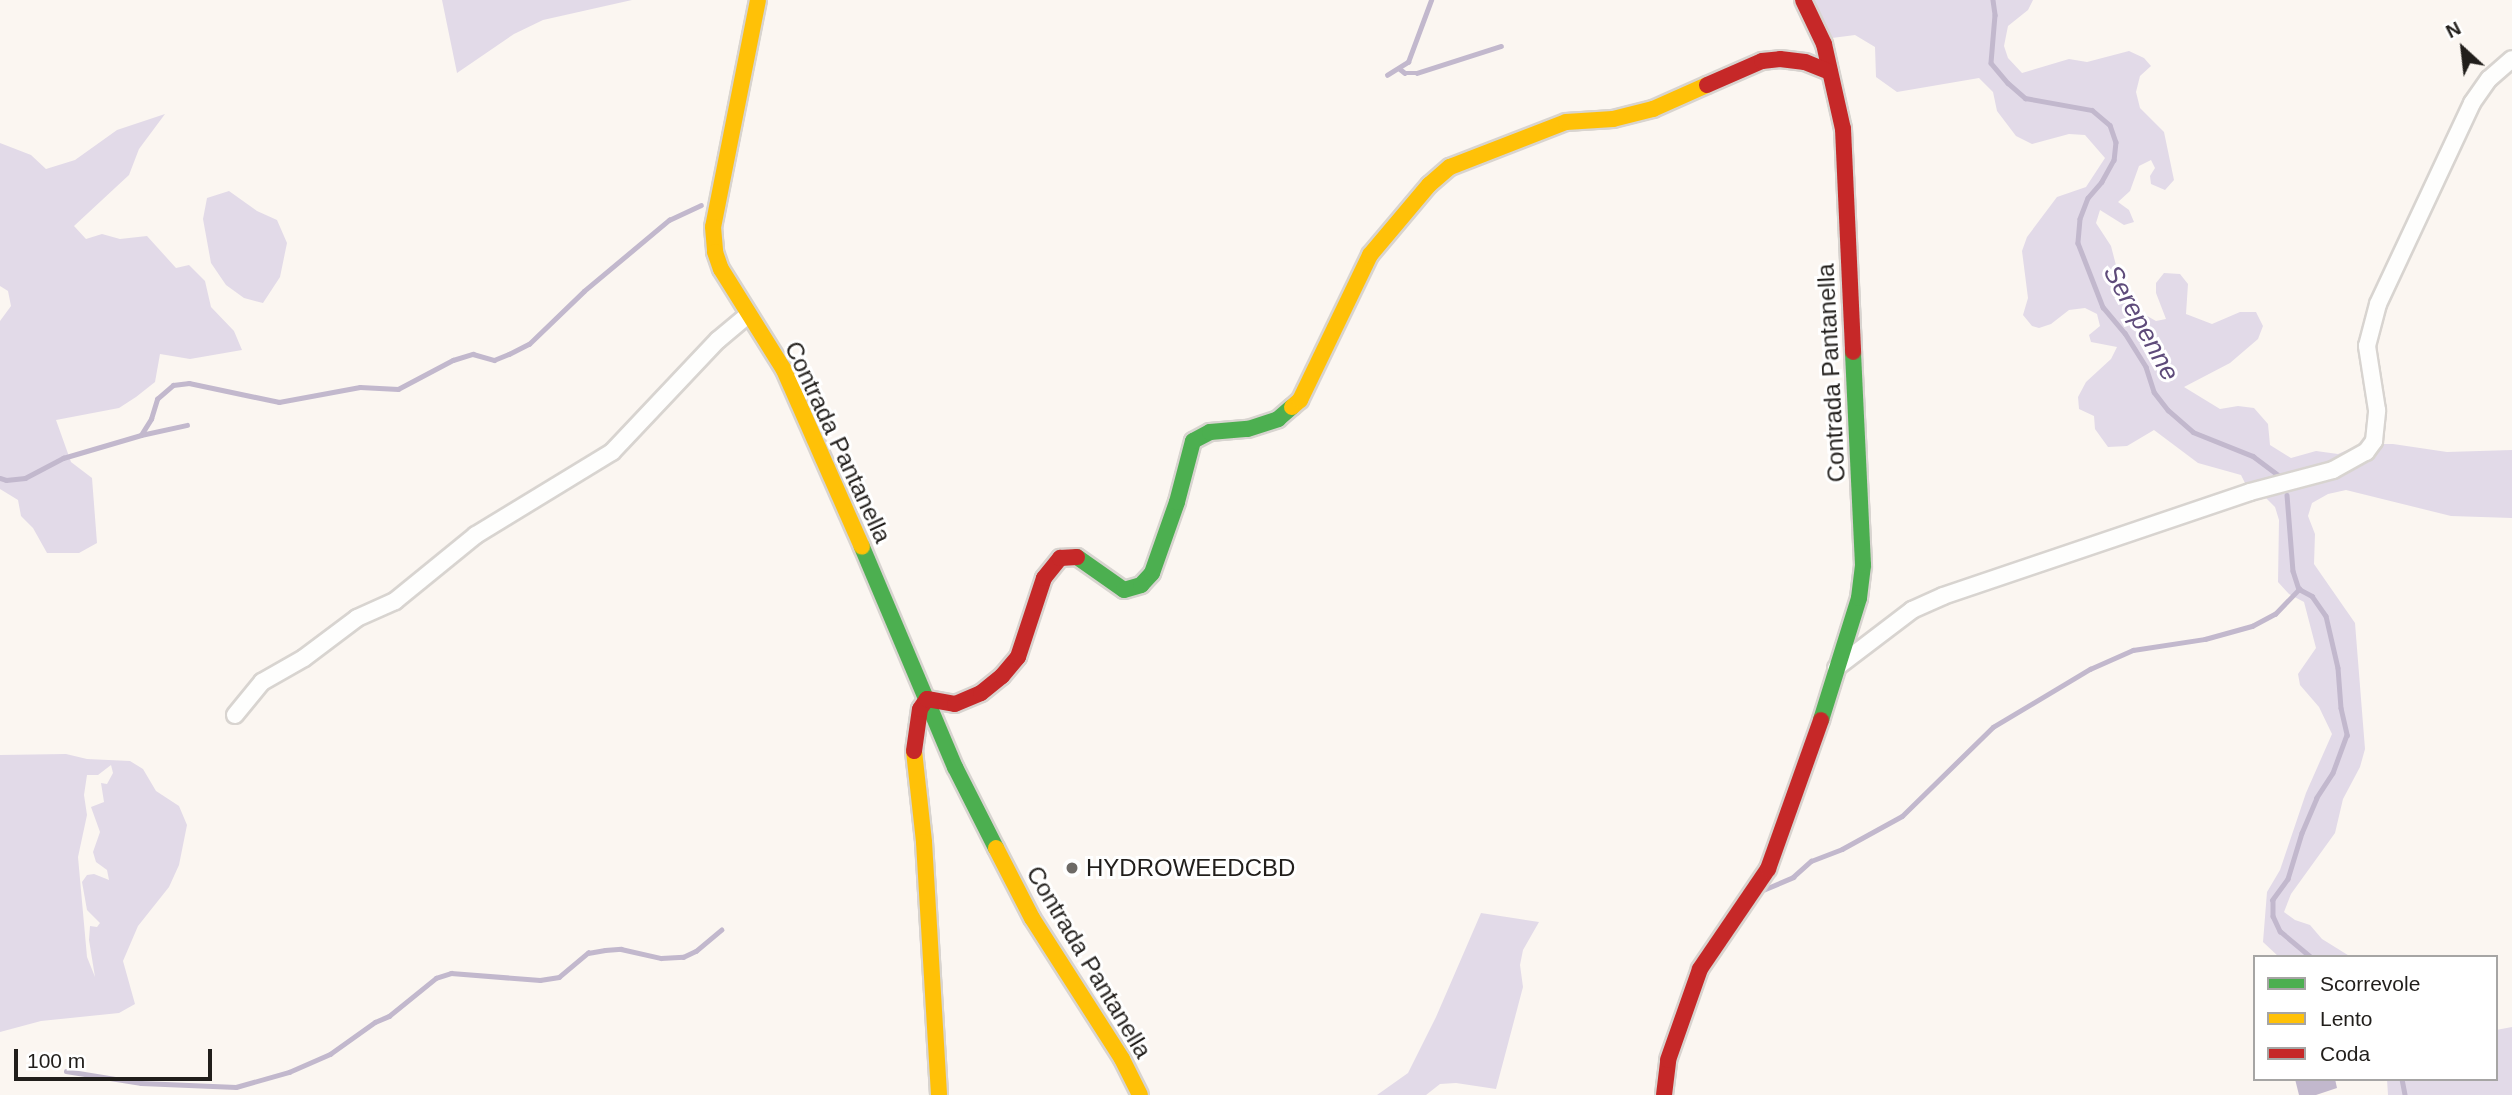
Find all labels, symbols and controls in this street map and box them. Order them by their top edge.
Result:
north arrow [2428,14,2498,84]
text: N [2442,17,2464,42]
water label: Serepenne [2097,260,2185,386]
street label: Contrada Pantanella [1811,263,1851,483]
street label: Contrada Pantanella [779,337,897,547]
place label: HYDROWEEDCBD [1086,854,1295,882]
marker: HYDROWEEDCBD [1064,860,1080,876]
street label: Contrada Pantanella [1020,861,1158,1063]
legend [2253,955,2498,1081]
text: Scorrevole [2320,972,2420,995]
text: Lento [2320,1007,2373,1030]
scale bar [18,1036,215,1080]
text: Coda [2320,1042,2370,1065]
text: 100 m [27,1049,85,1072]

